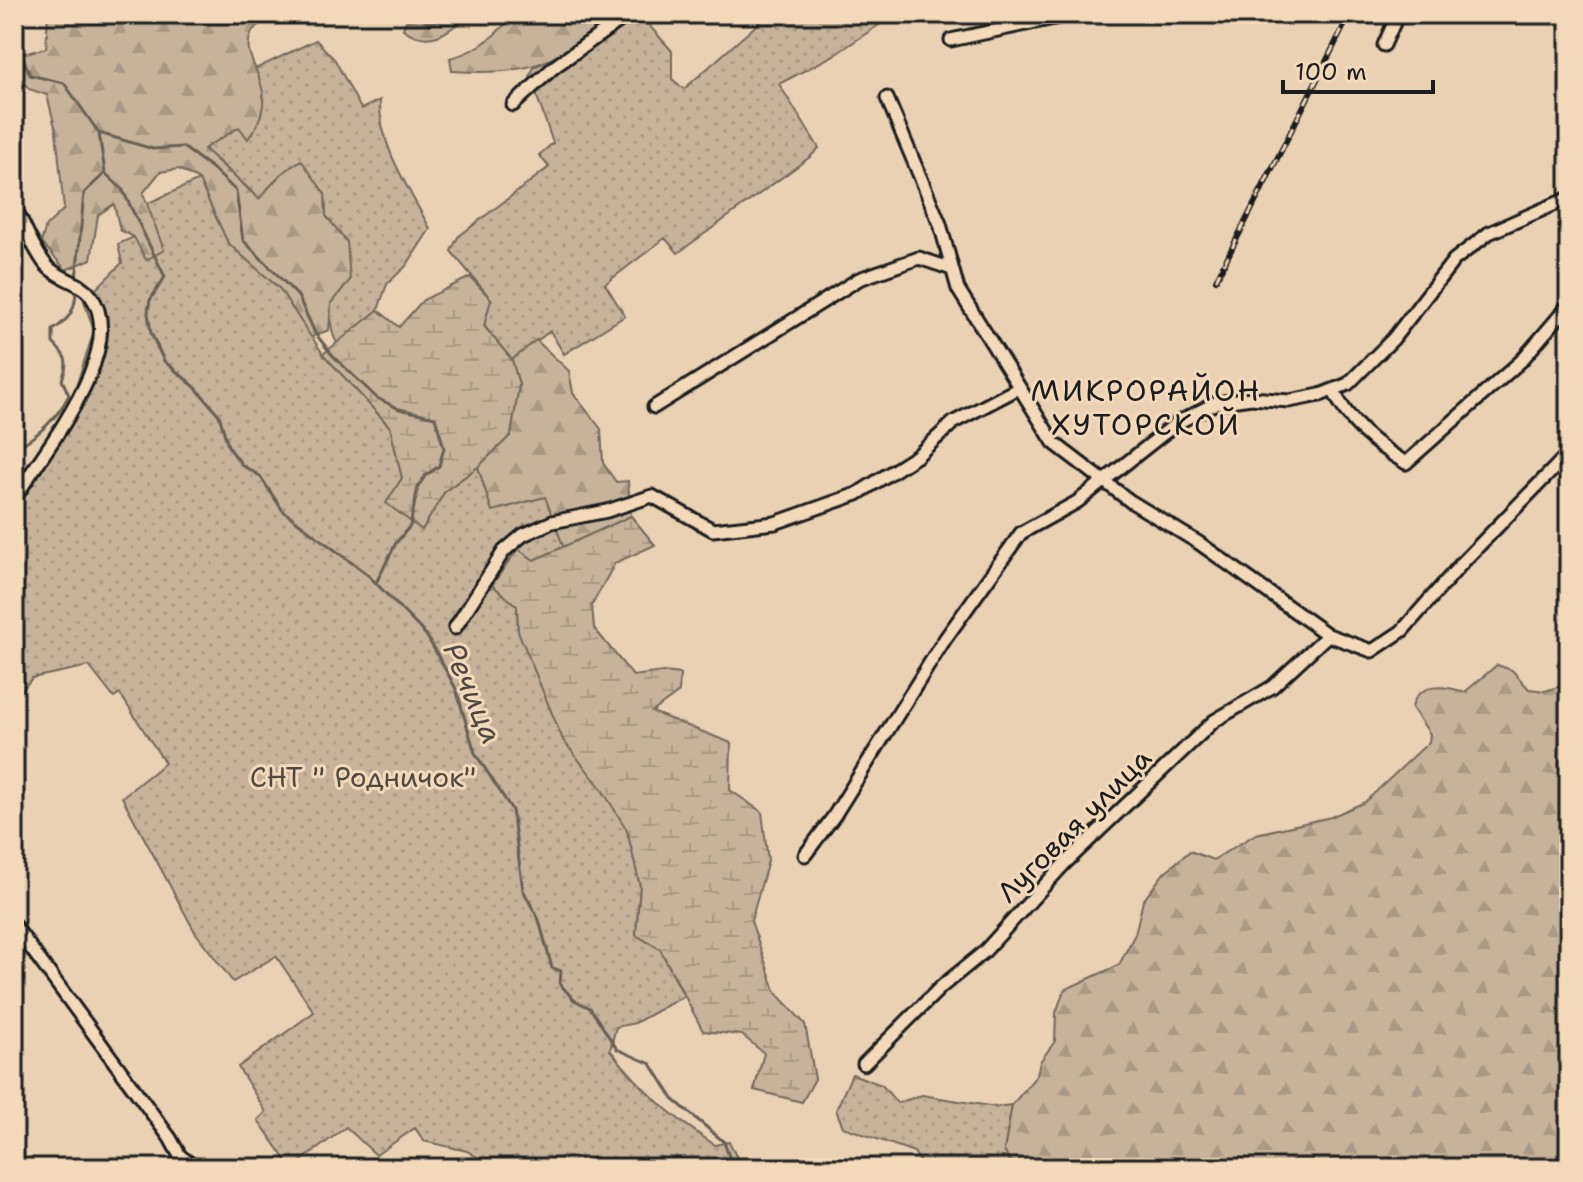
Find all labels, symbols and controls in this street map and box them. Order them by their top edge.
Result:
scale bar [1283,44,1433,94]
text: 100 m [1295,56,1367,88]
district label: МИКРОРАЙОН ХУТОРСКОЙ [1031,370,1261,445]
water label: Речица [433,636,513,750]
street label: Луговая улица [988,739,1160,911]
park label: СНТ " Родничок" [250,758,476,796]

